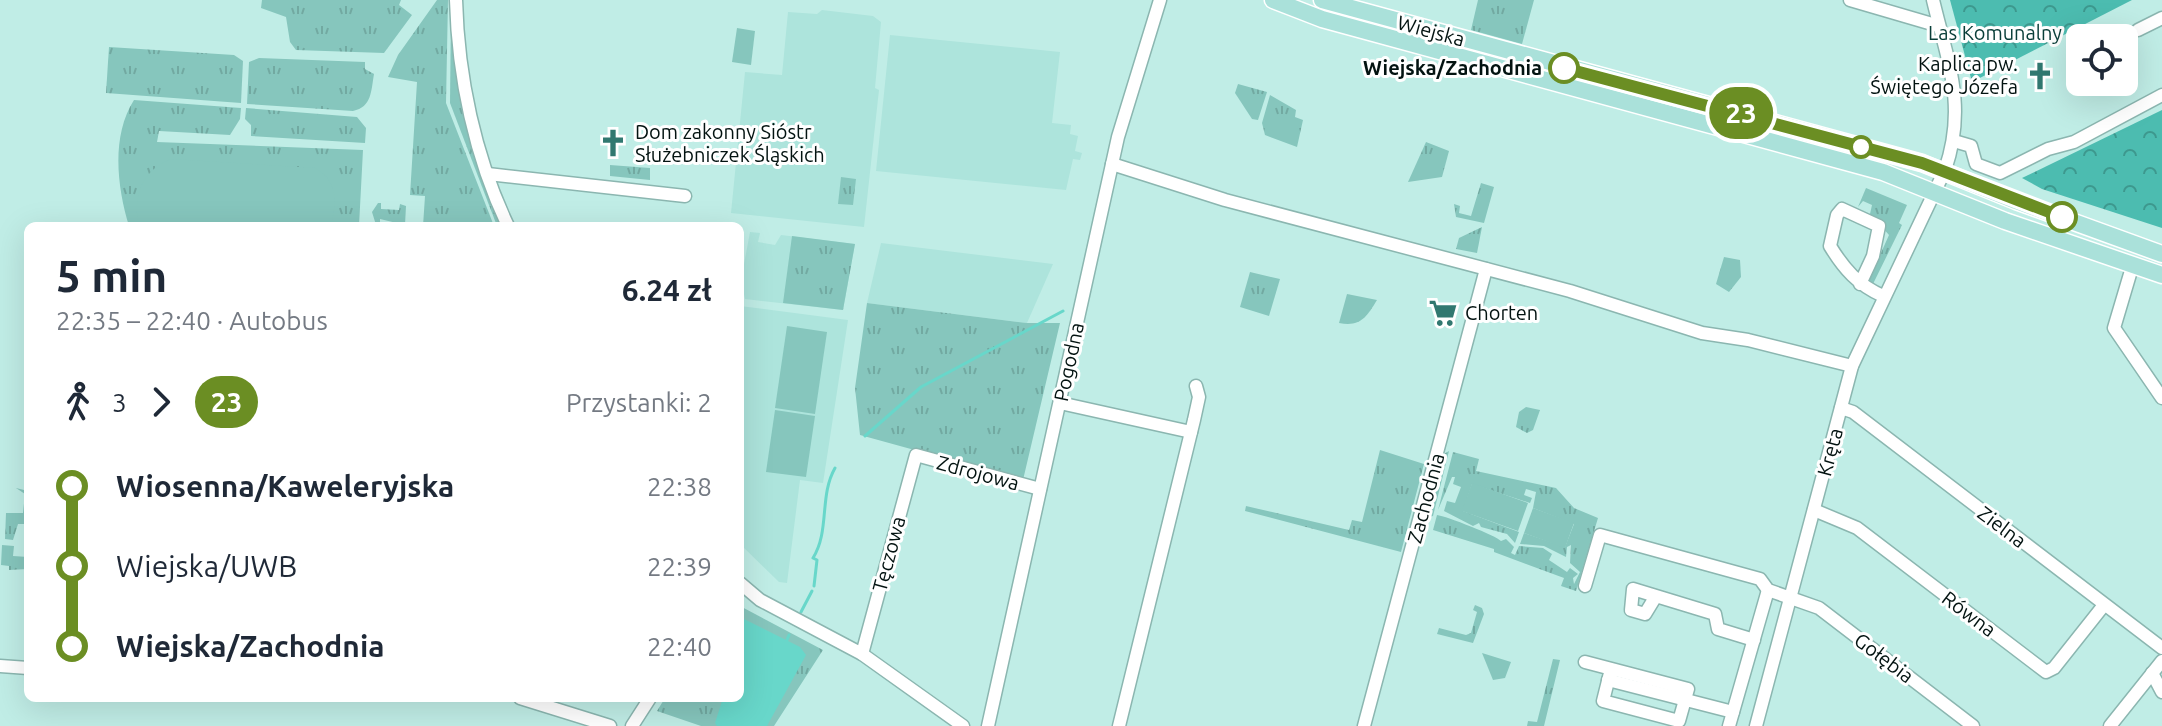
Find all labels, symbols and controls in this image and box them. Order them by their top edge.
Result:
street label: Wiejska [1395,11,1467,51]
park label: Las Komunalny [1928,21,2062,44]
map controls [2066,24,2138,96]
button: locate [2066,24,2138,96]
place label: Kaplica pw. Świętego Józefa [1870,52,2018,98]
marker: Wiejska/Zachodnia [1549,53,1579,83]
place label: Wiejska/Zachodnia [1363,56,1542,79]
church icon: Kaplica pw. Świętego Józefa [2025,61,2055,91]
line badge: 23 [1705,87,1777,139]
text: 23 [1725,97,1757,128]
place label: Dom zakonny Sióstr Służebniczek Śląskich [635,120,825,166]
church icon: Dom zakonny Sióstr Służebniczek Śląskich [598,128,628,158]
unlabelled marker [1850,136,1872,158]
unlabelled marker [2047,202,2077,232]
text: 5 min [56,251,167,300]
text: 6.24 zł [622,273,712,307]
supermarket icon: Chorten [1428,298,1458,328]
place label: Chorten [1465,301,1538,324]
text: 22:35 – 22:40 · Autobus [56,306,328,335]
street label: Pogodna [1049,320,1088,403]
icon: walk [56,380,100,424]
icon: forward [139,380,183,424]
text: 23 [211,386,242,417]
text: 3 [112,388,127,417]
text: Przystanki: 2 [566,388,712,417]
street label: Kręta [1812,425,1847,478]
street label: Zdrojowa [934,450,1022,495]
street label: Zachodnia [1402,450,1449,545]
text: Wiosenna/Kaweleryjska [116,469,454,503]
text: 22:38 [647,472,712,501]
street label: Zielna [1974,501,2031,552]
street label: Tęczowa [867,514,910,594]
text: Wiejska/UWB [116,549,297,583]
text: 22:39 [647,552,712,581]
street label: Równa [1938,586,2001,641]
street label: Gołębia [1850,628,1918,687]
text: Wiejska/Zachodnia [116,629,385,663]
text: 22:40 [647,632,712,661]

